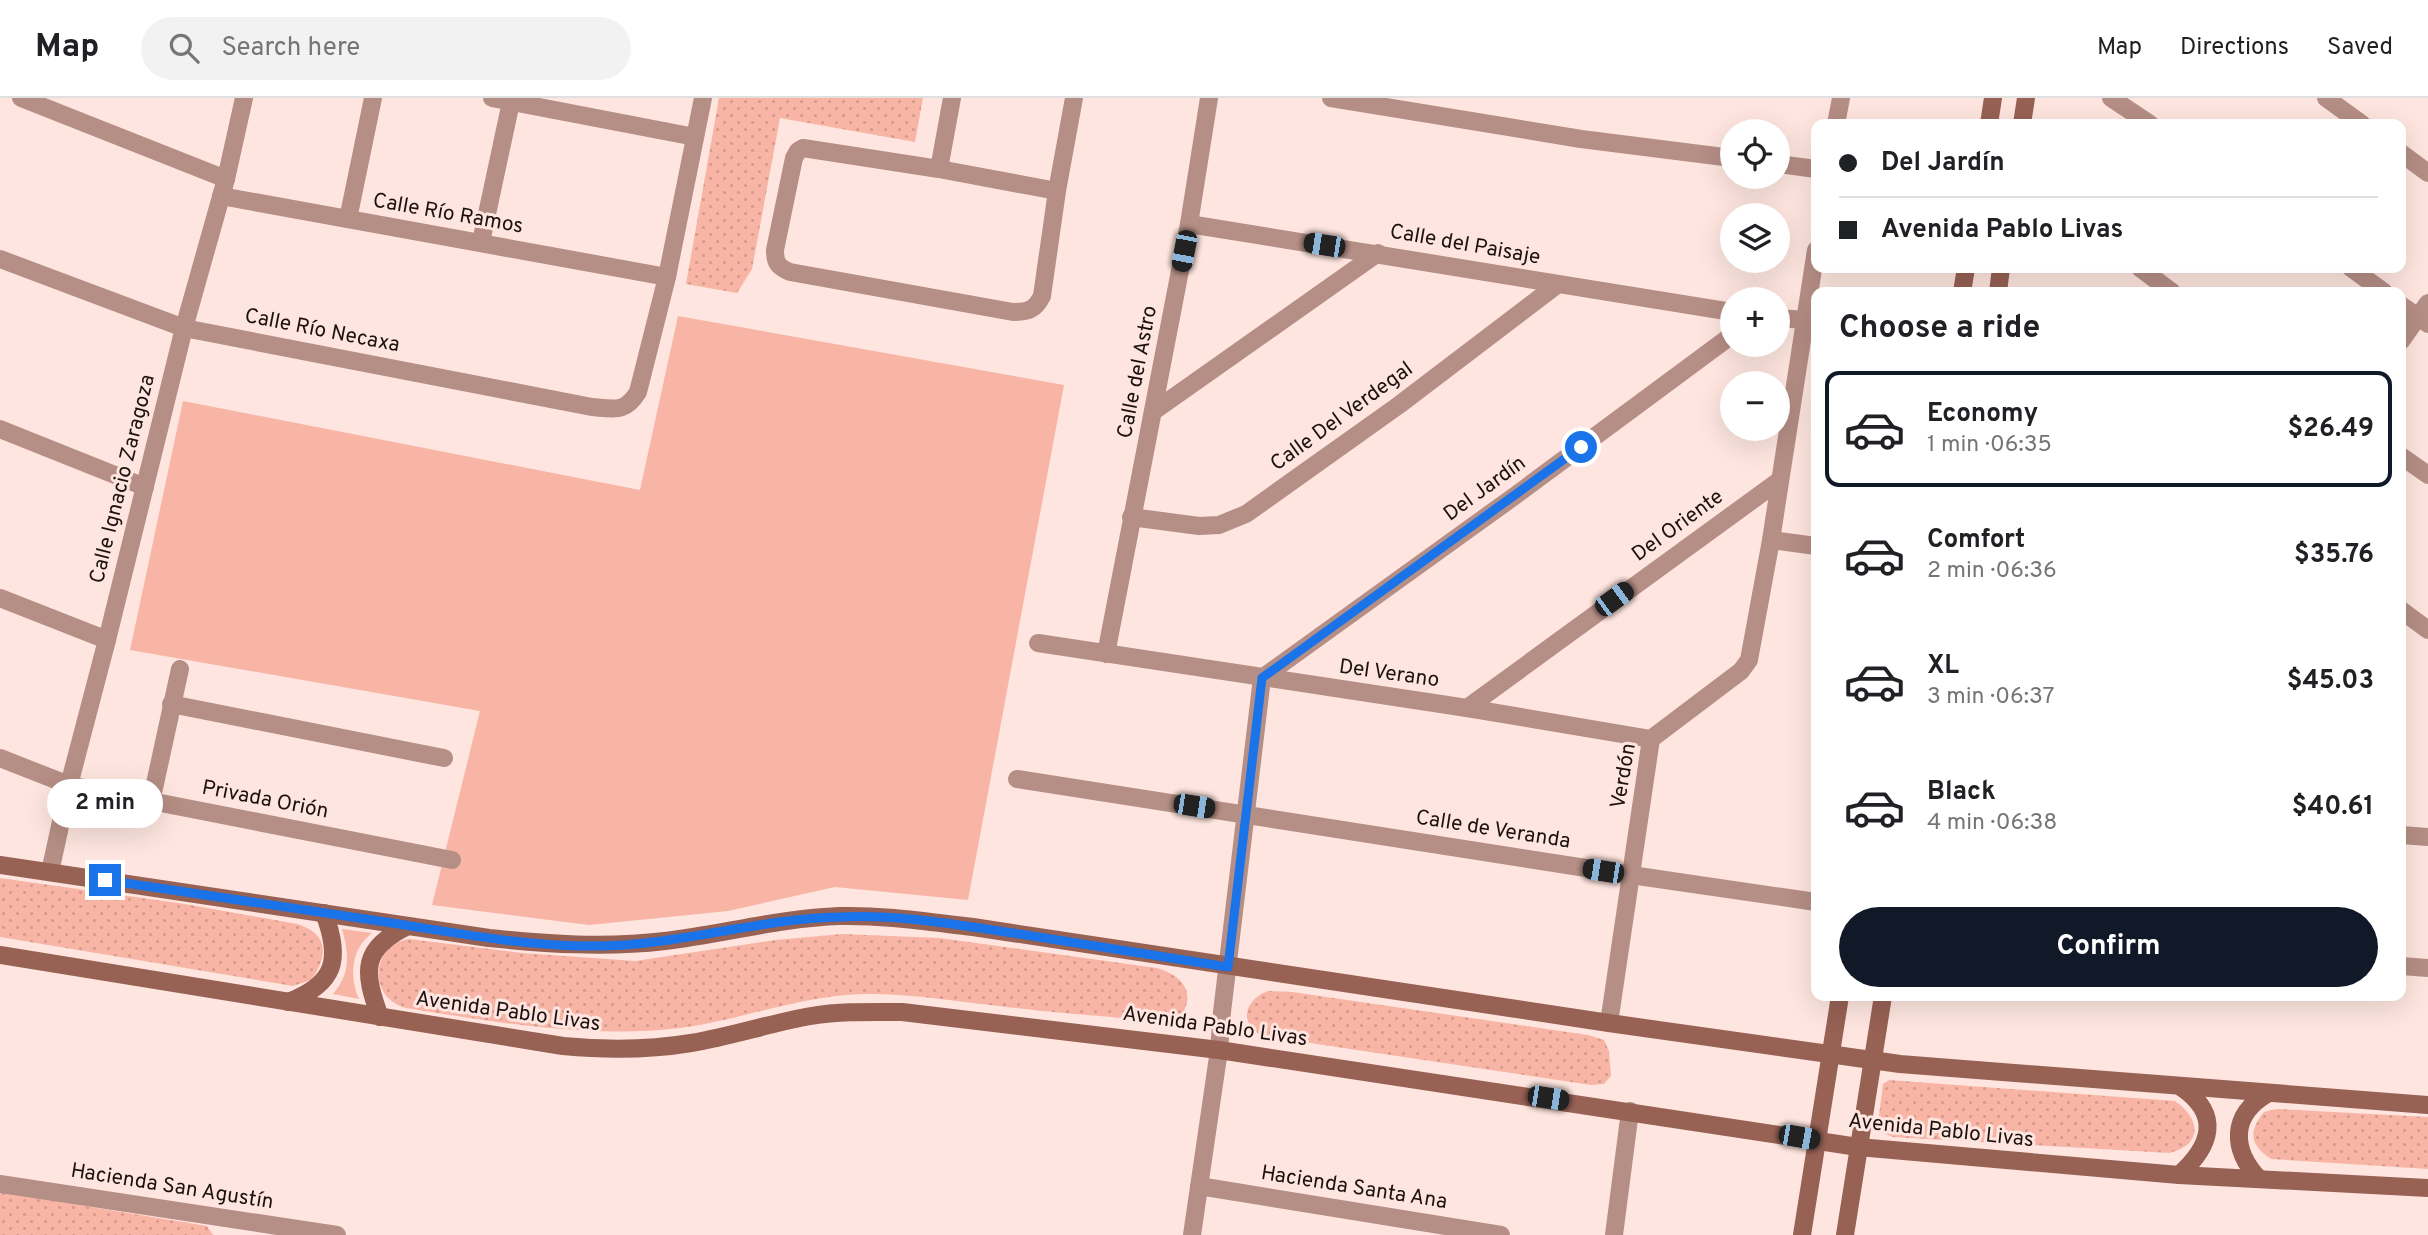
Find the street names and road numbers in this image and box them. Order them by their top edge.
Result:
street label: Calle Río Ramos [371,187,525,241]
street label: Calle del Paisaje [1388,218,1542,272]
street label: Calle Río Necaxa [242,303,402,359]
street label: Calle del Astro [1112,303,1164,441]
street label: Calle Del Verdegal [1265,356,1419,478]
street label: Calle Ignacio Zaragoza [84,372,162,586]
street label: Del Jardín [1439,450,1531,528]
street label: Del Oriente [1627,484,1729,568]
street label: Del Verano [1337,654,1441,694]
street label: Verdón [1605,741,1643,811]
street label: Privada Orión [199,774,331,826]
street label: Calle de Veranda [1414,804,1572,856]
street label: Avenida Pablo Livas [414,986,602,1038]
street label: Avenida Pablo Livas [1121,1001,1309,1053]
street label: Avenida Pablo Livas [1847,1108,2035,1154]
street label: Hacienda San Agustín [69,1158,275,1216]
street label: Hacienda Santa Ana [1259,1160,1449,1216]

